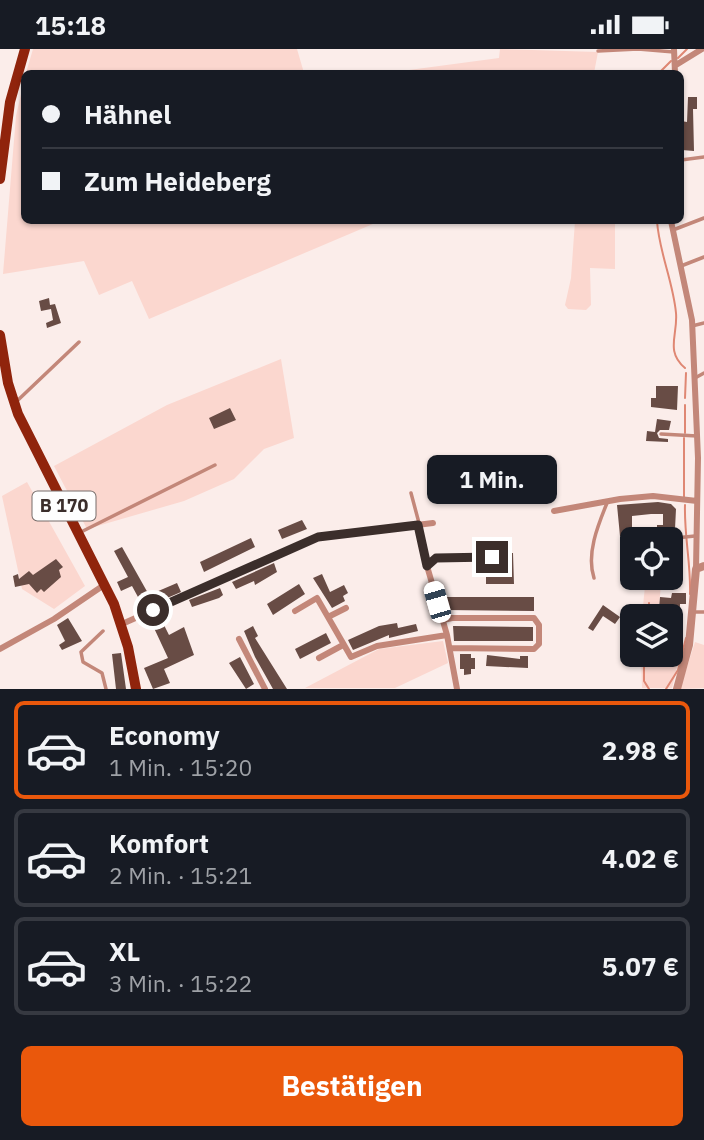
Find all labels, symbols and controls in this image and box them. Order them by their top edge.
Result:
text: 15:18 [35,8,106,42]
text: Hähnel [84,97,171,131]
text: Zum Heideberg [84,164,271,198]
callout: 1 Min. [427,455,557,505]
text: 1 Min. [459,464,525,494]
road number: B 170 [32,492,96,521]
map controls [620,527,683,667]
button: locate [620,527,683,590]
route end [476,541,508,573]
car [422,579,453,625]
route start [137,594,169,626]
button: layers [620,604,683,667]
text: Economy [109,718,220,752]
icon: car [25,719,88,782]
text: 2.98 € [602,733,679,767]
text: 1 Min. · 15:20 [109,752,252,782]
text: Komfort [109,826,209,860]
icon: car [25,827,88,890]
text: 4.02 € [602,841,679,875]
text: 2 Min. · 15:21 [109,860,252,890]
text: XL [109,934,140,968]
icon: car [25,935,88,998]
text: 5.07 € [602,949,679,983]
text: 3 Min. · 15:22 [109,968,252,998]
button: Bestätigen [21,1046,683,1126]

